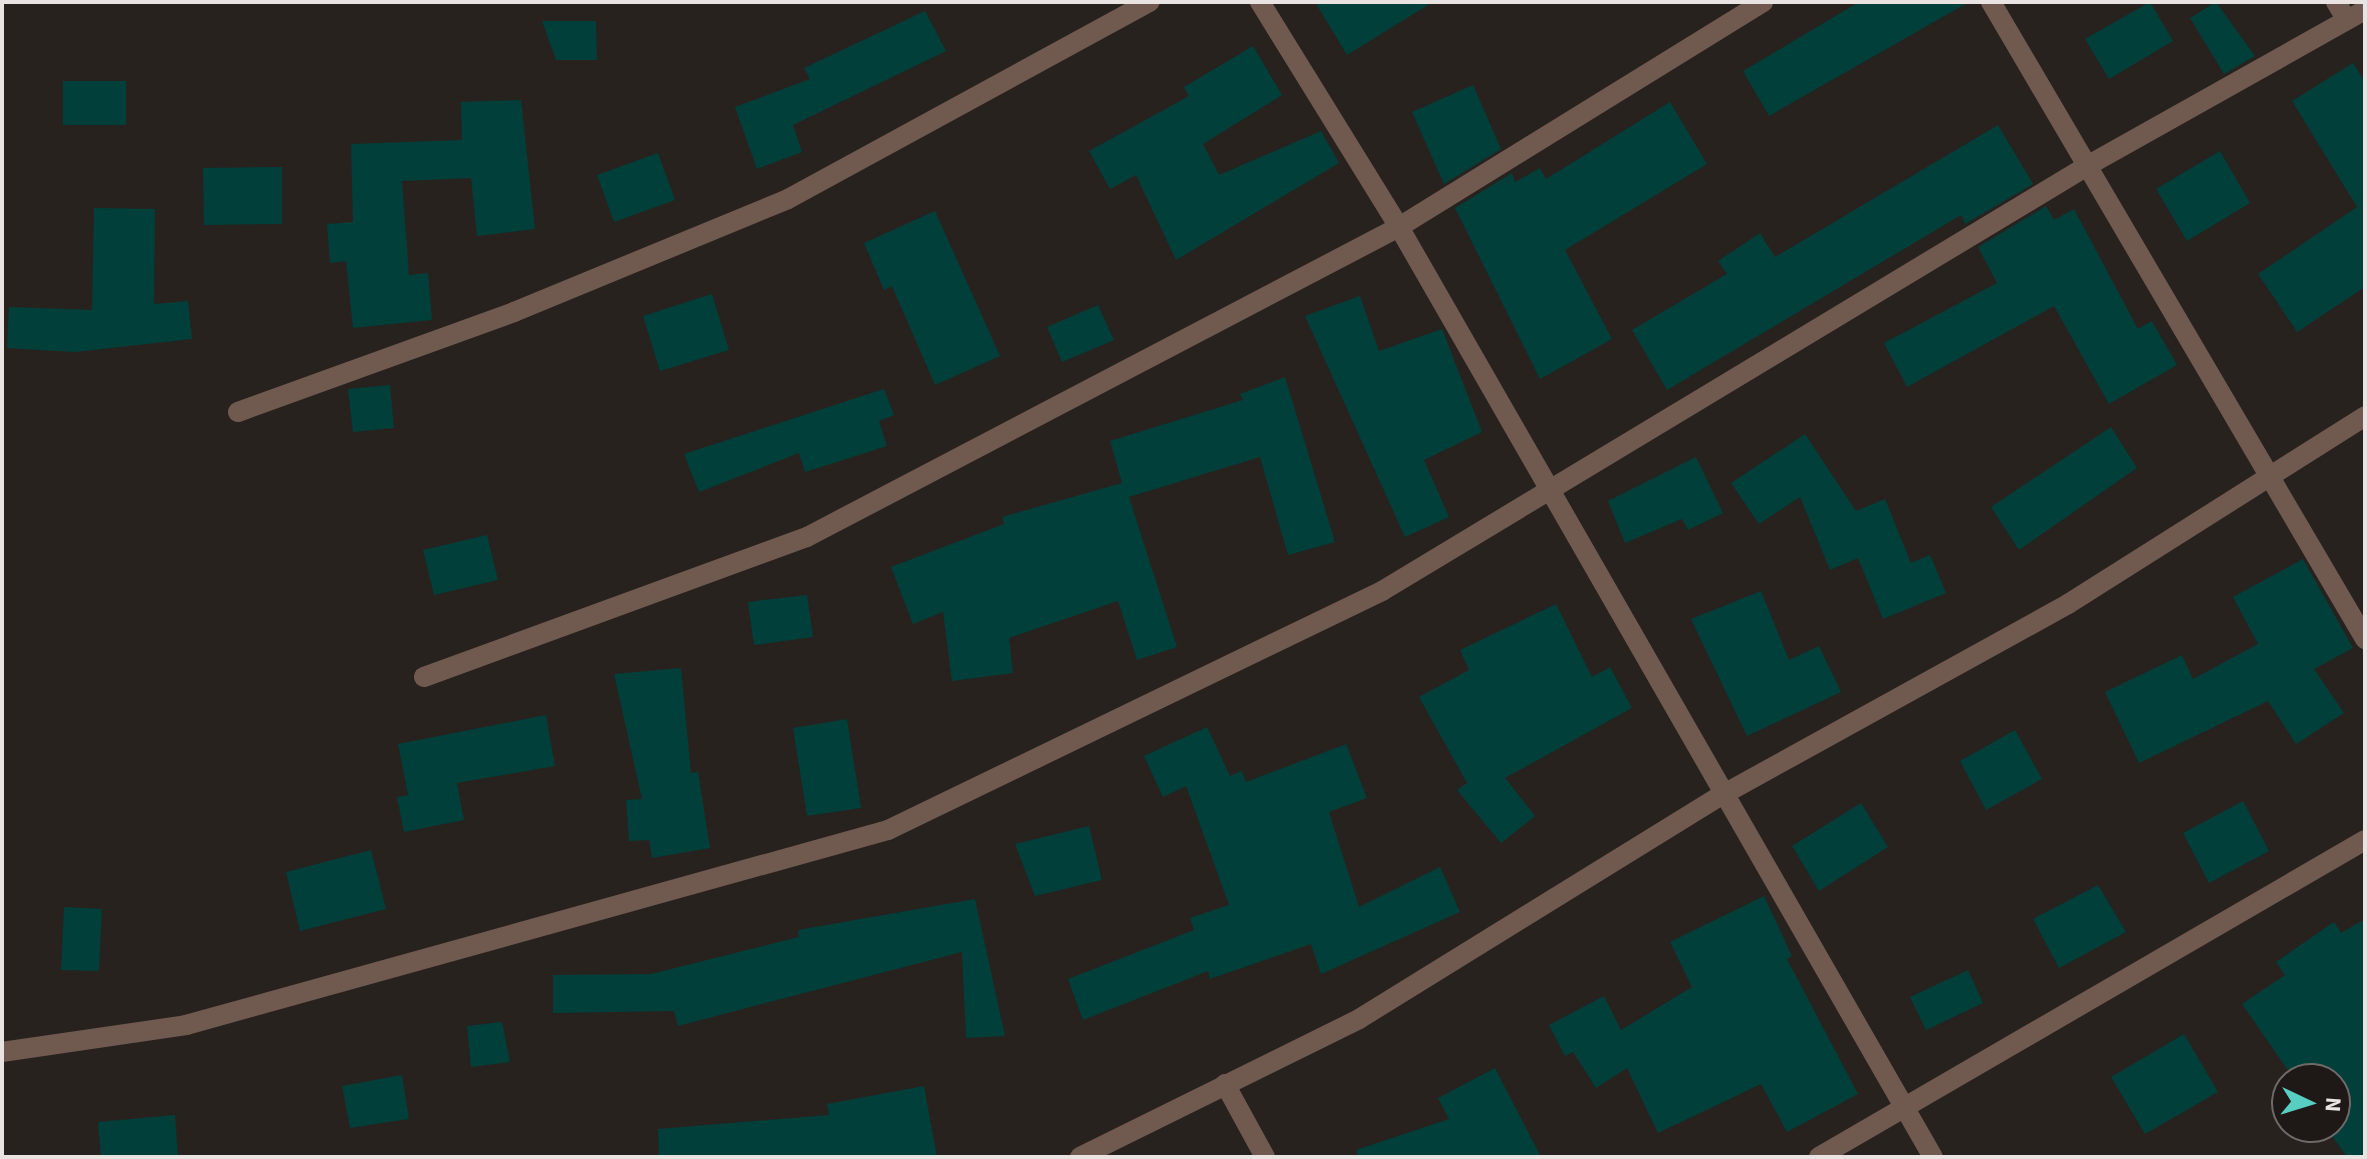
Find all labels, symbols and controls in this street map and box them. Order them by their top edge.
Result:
north arrow [2271,1063,2351,1143]
text: N [2316,1096,2349,1113]

